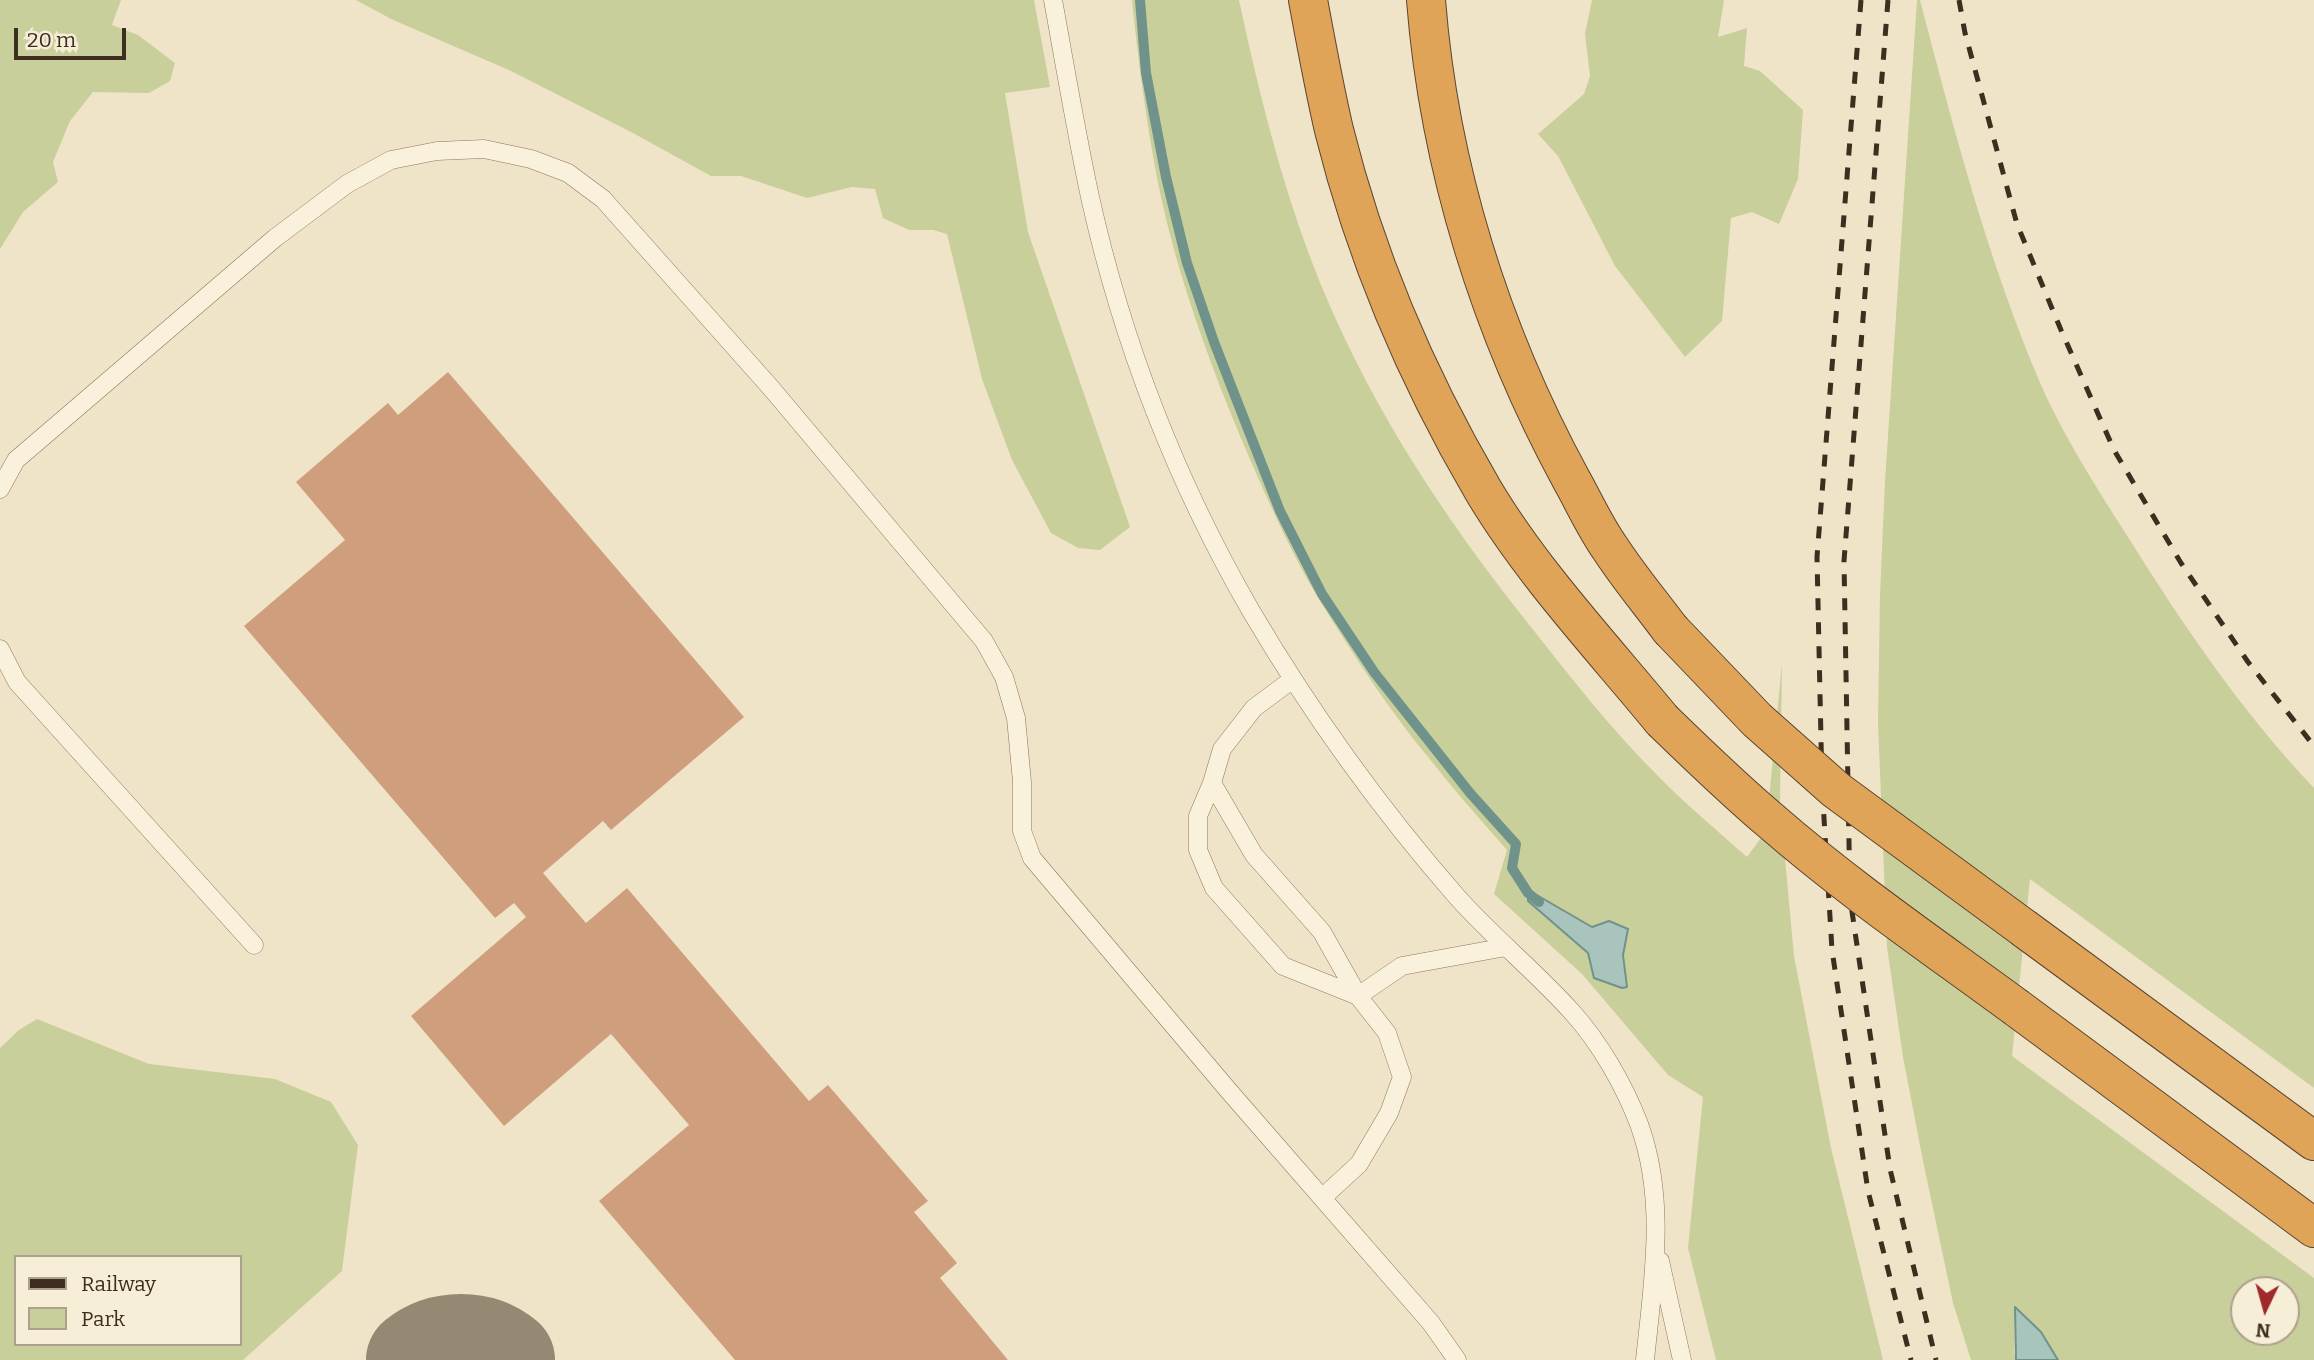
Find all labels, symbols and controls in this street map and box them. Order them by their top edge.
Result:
scale bar [18,14,130,58]
text: 20 m [27,27,76,53]
legend [14,1255,242,1346]
text: Railway [81,1271,156,1297]
north arrow [2230,1276,2300,1346]
text: Park [81,1306,125,1332]
text: N [2255,1318,2272,1343]

